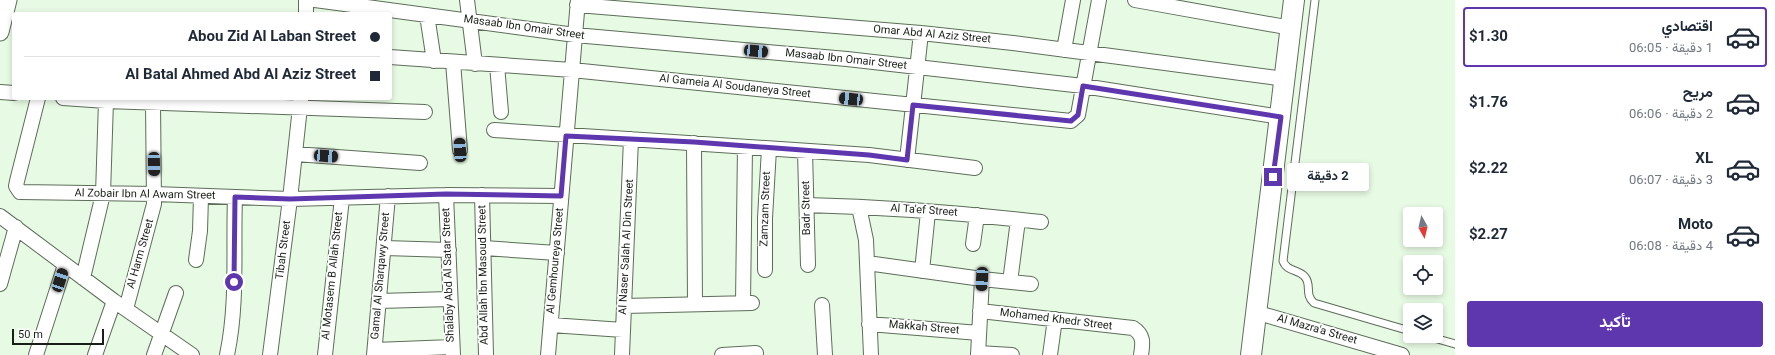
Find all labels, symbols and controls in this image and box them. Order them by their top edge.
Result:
street label: Masaab Ibn Omair Street [462,11,586,45]
text: اقتصادي [1661,16,1713,39]
icon: car [1725,19,1761,55]
street label: Omar Abd Al Aziz Street [872,21,992,49]
text: Abou Zid Al Laban Street [188,26,356,49]
text: $1.30 [1469,26,1508,49]
text: 1 دقيقة · 06:05 [1629,39,1713,59]
car [744,44,768,58]
street label: Masaab Ibn Omair Street [784,45,908,75]
text: Al Batal Ahmed Abd Al Aziz Street [125,64,356,87]
street label: Al Gameia Al Soudaneya Street [658,71,812,103]
text: مريح [1683,82,1713,105]
icon: car [1725,85,1761,121]
car [838,92,864,106]
text: $1.76 [1469,92,1508,115]
text: 2 دقيقة · 06:06 [1629,105,1713,125]
car [453,138,467,162]
text: XL [1695,148,1713,171]
car [314,149,338,163]
icon: car [1725,151,1761,187]
car [148,152,160,176]
text: $2.22 [1469,158,1508,181]
callout: 2 دقيقة [1287,163,1369,191]
text: 2 دقيقة [1307,167,1349,187]
route end [1264,168,1282,186]
street label: Zamzam Street [756,171,776,247]
text: 3 دقيقة · 06:07 [1629,171,1713,191]
street label: Al Naser Salah Al Din Street [615,178,639,315]
street label: Badr Street [798,180,816,236]
street label: Al Zobair Ibn Al Awam Street [74,185,216,205]
street label: Al Ta'ef Street [890,200,959,222]
street label: Abd Allah Ibn Masoud Street [474,204,494,345]
street label: Shalaby Abd Al Satar Street [438,207,460,343]
street label: Al Gemhoureya Street [543,207,569,315]
north arrow [1403,207,1443,247]
map controls [1403,207,1443,343]
street label: Al Motasem B Allah Street [318,211,348,341]
street label: Gamal Al Sharqawy Street [367,211,395,340]
text: Moto [1678,214,1713,237]
street label: Al Harm Street [123,217,159,291]
icon: car [1725,217,1761,253]
street label: Tibah Street [272,219,296,281]
text: $2.27 [1469,224,1508,247]
text: 4 دقيقة · 06:08 [1629,237,1713,257]
button: locate [1403,255,1443,295]
car [51,267,69,293]
car [975,267,989,291]
route start [225,273,243,291]
button: تأكيد [1467,301,1763,347]
button: layers [1403,303,1443,343]
street label: Mohamed Khedr Street [999,305,1114,335]
street label: Al Mazra'a Street [1275,310,1359,350]
street label: Makkah Street [888,316,960,340]
scale bar [12,327,104,346]
text: 50 m [18,327,43,344]

